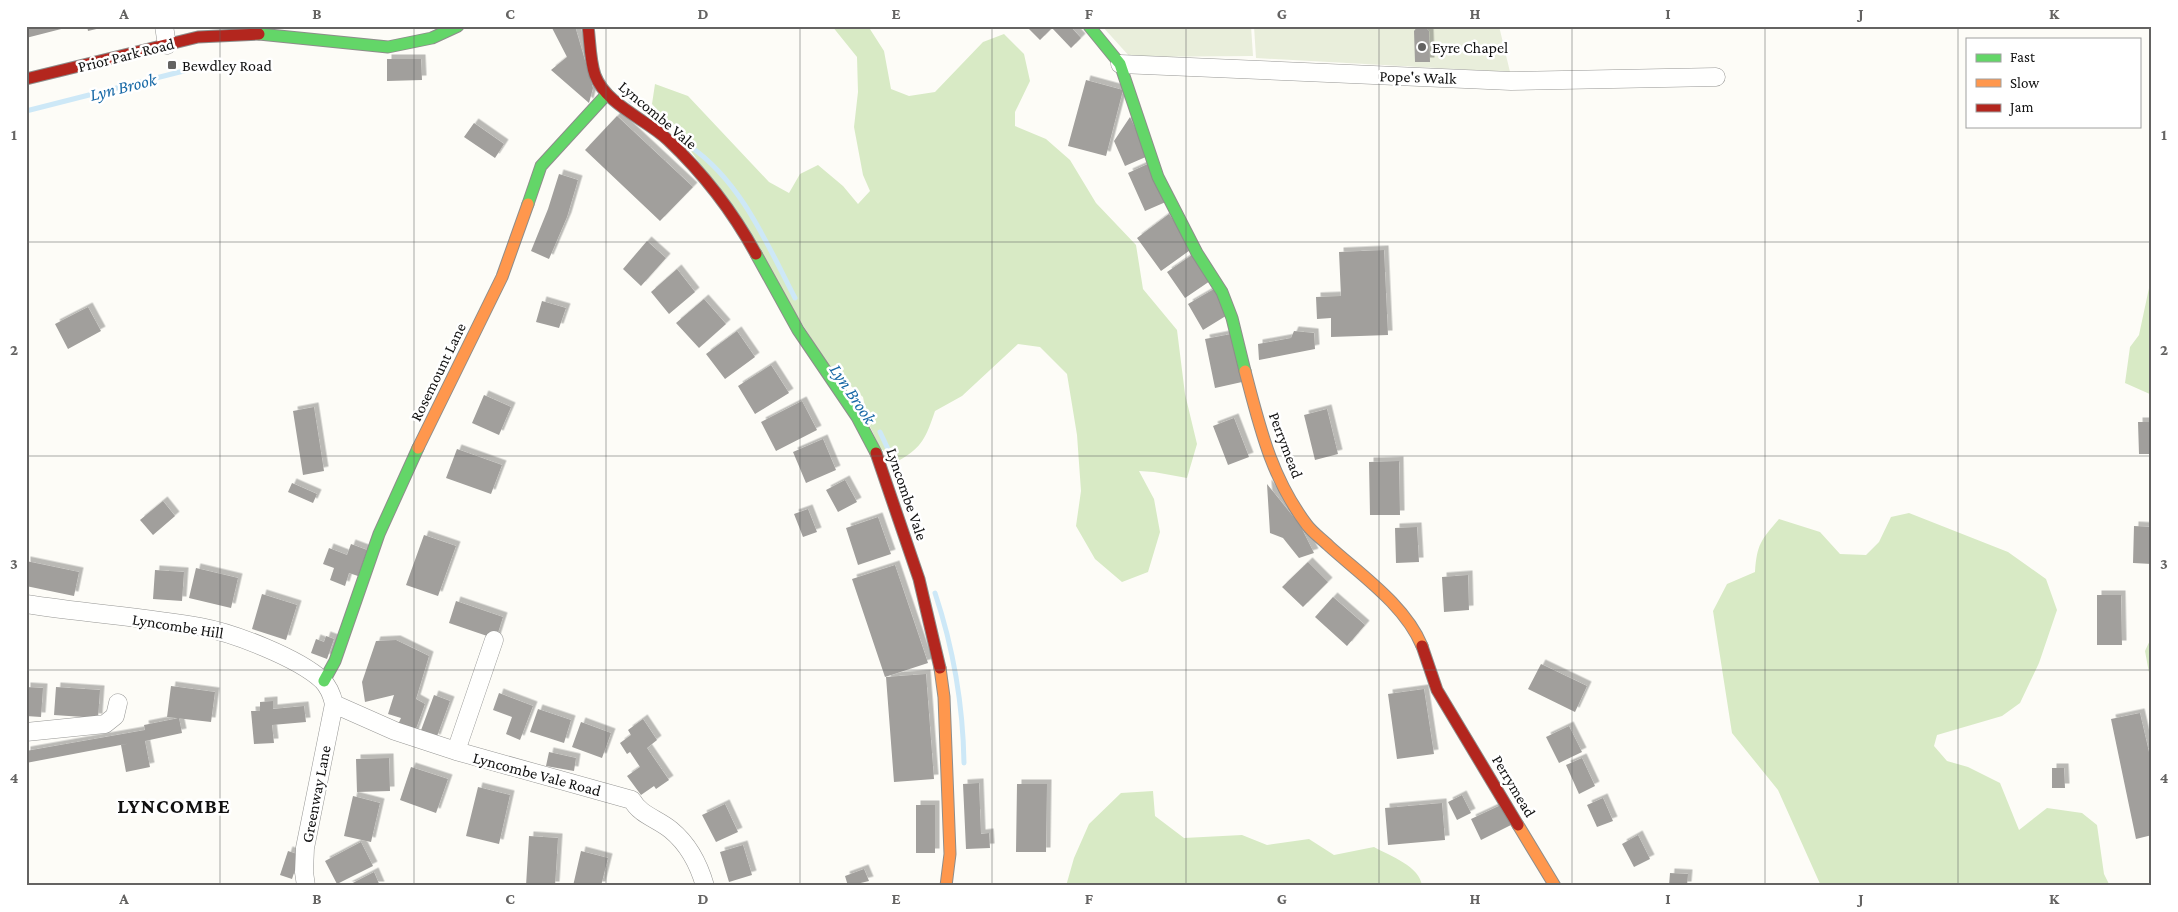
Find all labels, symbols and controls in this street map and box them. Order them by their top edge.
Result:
text: A [118,5,129,22]
text: B [312,5,322,22]
text: C [505,5,515,22]
text: D [697,5,709,22]
text: E [891,5,901,22]
text: F [1085,5,1094,22]
text: G [1277,5,1287,22]
text: H [1470,5,1481,22]
text: I [1665,5,1671,22]
text: J [1856,5,1864,22]
text: K [2049,5,2060,22]
street label: Prior Park Road [76,35,176,75]
legend [1966,38,2140,128]
place label: Eyre Chapel [1432,39,1508,57]
marker: Eyre Chapel [1416,41,1428,53]
text: Fast [2010,49,2036,65]
place label: Bewdley Road [182,57,272,75]
marker: Bewdley Road [166,59,178,71]
street label: Pope's Walk [1379,67,1457,88]
water label: Lyn Brook [88,69,159,105]
text: Slow [2010,75,2040,91]
street label: Lyncombe Vale [615,78,700,153]
text: Jam [2008,99,2033,116]
text: 1 [11,126,17,143]
text: 1 [2161,126,2167,143]
street label: Rosemount Lane [407,320,469,424]
text: 2 [10,341,18,358]
text: 2 [2160,341,2168,358]
water label: Lyn Brook [826,360,881,429]
street label: Perrymead [1265,410,1307,481]
street label: Lyncombe Vale [882,446,931,543]
text: 3 [10,555,18,572]
text: 3 [2160,555,2168,572]
street label: Lyncombe Hill [131,610,225,643]
street label: Greenway Lane [298,744,335,844]
street label: Lyncombe Vale Road [471,749,603,800]
street label: Perrymead [1488,752,1539,821]
text: 4 [10,769,19,786]
text: 4 [2160,769,2169,786]
district label: LYNCOMBE [117,794,231,818]
text: A [118,890,129,907]
text: B [312,890,322,907]
text: C [505,890,515,907]
text: D [697,890,709,907]
text: E [891,890,901,907]
text: F [1085,890,1094,907]
text: G [1277,890,1287,907]
text: H [1470,890,1481,907]
text: I [1665,890,1671,907]
text: J [1856,890,1864,907]
text: K [2049,890,2060,907]

